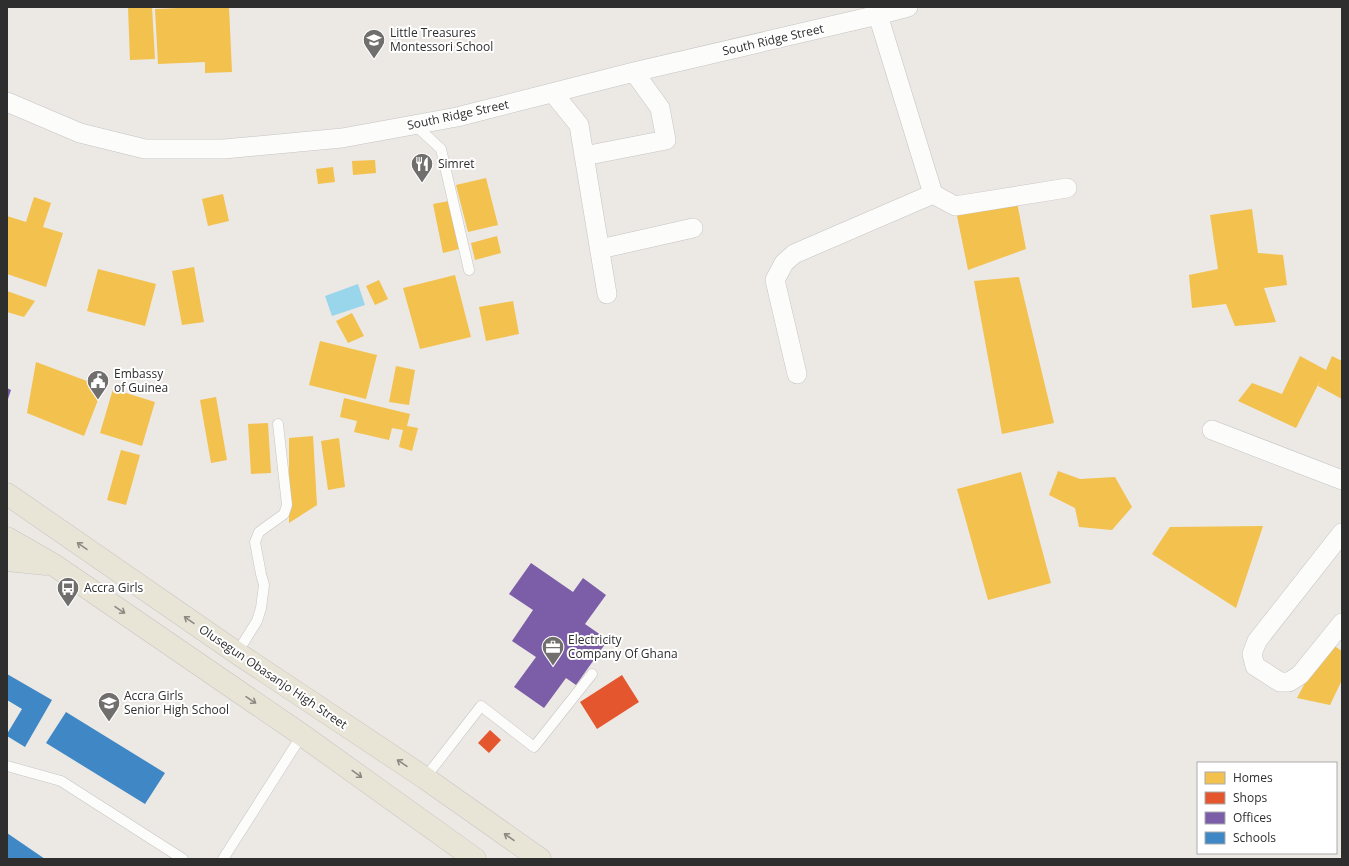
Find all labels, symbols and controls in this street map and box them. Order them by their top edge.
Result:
street label: South Ridge Street [721,20,825,59]
place label: Little Treasures Montessori School [390,24,493,55]
school or university icon: Little Treasures Montessori School [361,27,387,60]
street label: South Ridge Street [405,95,510,134]
restaurant icon: Simret [409,151,435,184]
place label: Simret [438,155,475,172]
place label: Embassy of Guinea [114,365,168,396]
public building icon: Embassy of Guinea [85,368,111,401]
one-way arrow [77,542,88,550]
bus stop icon: Accra Girls [55,575,81,608]
place label: Accra Girls [84,579,143,596]
one-way arrow [115,606,126,614]
one-way arrow [184,616,195,624]
street label: Olusegun Obasanjo High Street [196,621,351,733]
place label: Electricity Company Of Ghana [568,631,678,662]
office icon: Electricity Company Of Ghana [540,634,566,667]
place label: Accra Girls Senior High School [124,687,229,718]
school or university icon: Accra Girls Senior High School [96,690,122,723]
one-way arrow [245,696,256,704]
one-way arrow [396,759,407,767]
legend [1197,762,1337,854]
text: Homes [1233,769,1273,786]
one-way arrow [351,770,362,779]
text: Shops [1233,789,1268,806]
text: Offices [1233,809,1272,826]
text: Schools [1233,829,1276,846]
one-way arrow [503,833,514,841]

